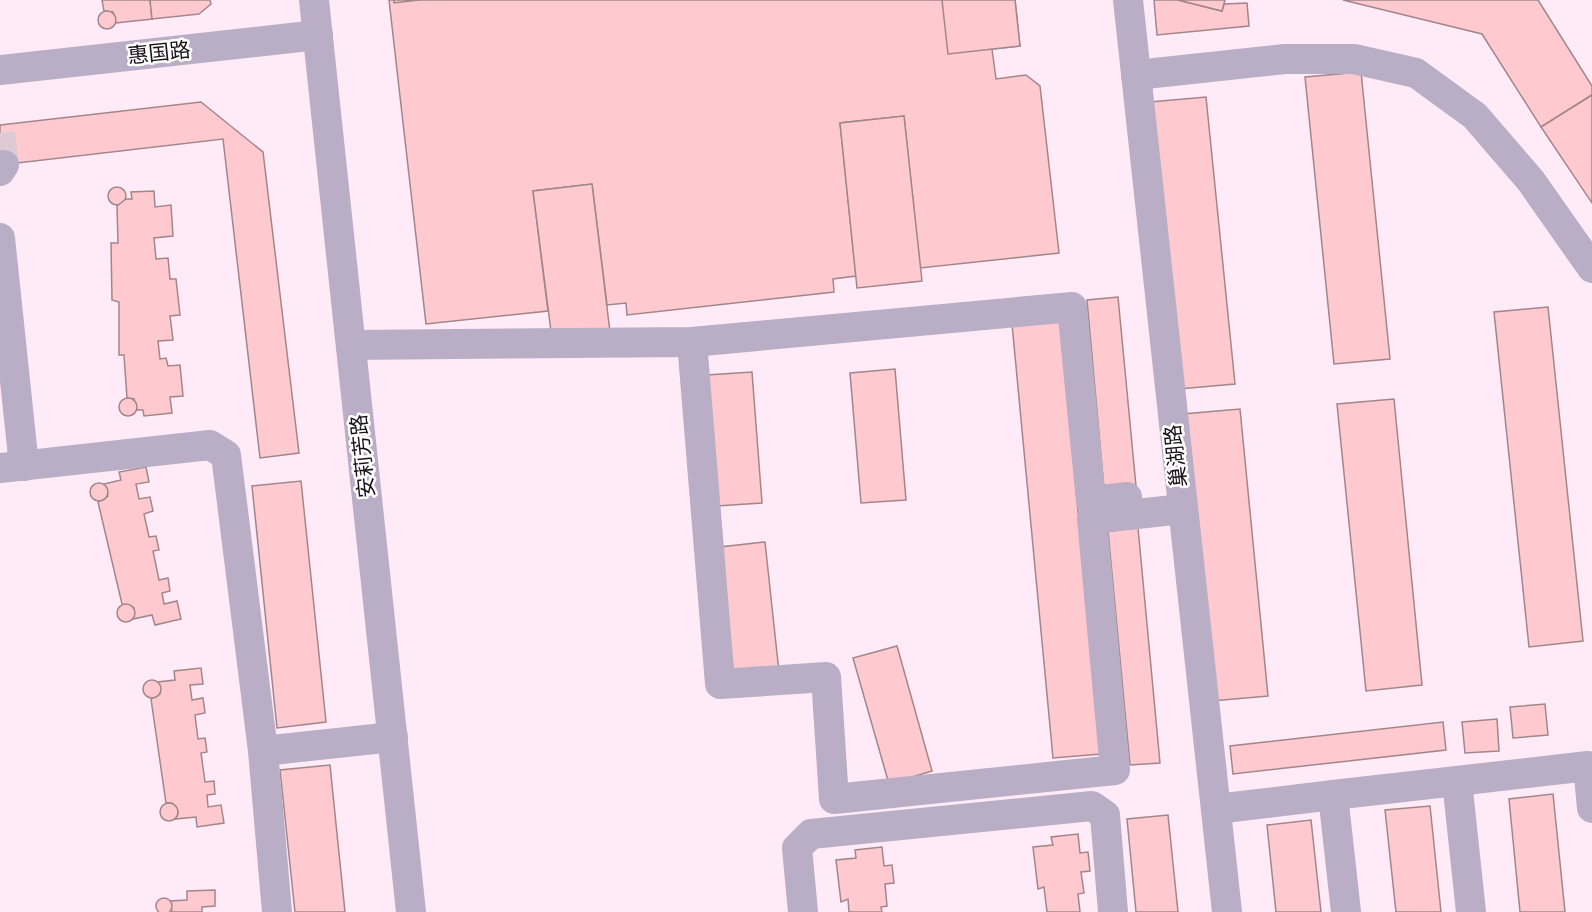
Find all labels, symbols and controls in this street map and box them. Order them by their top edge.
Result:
street label: 惠国路 [126,35,192,73]
street label: 安莉芳路 [344,412,384,499]
street label: 巢湖路 [1158,423,1196,489]

